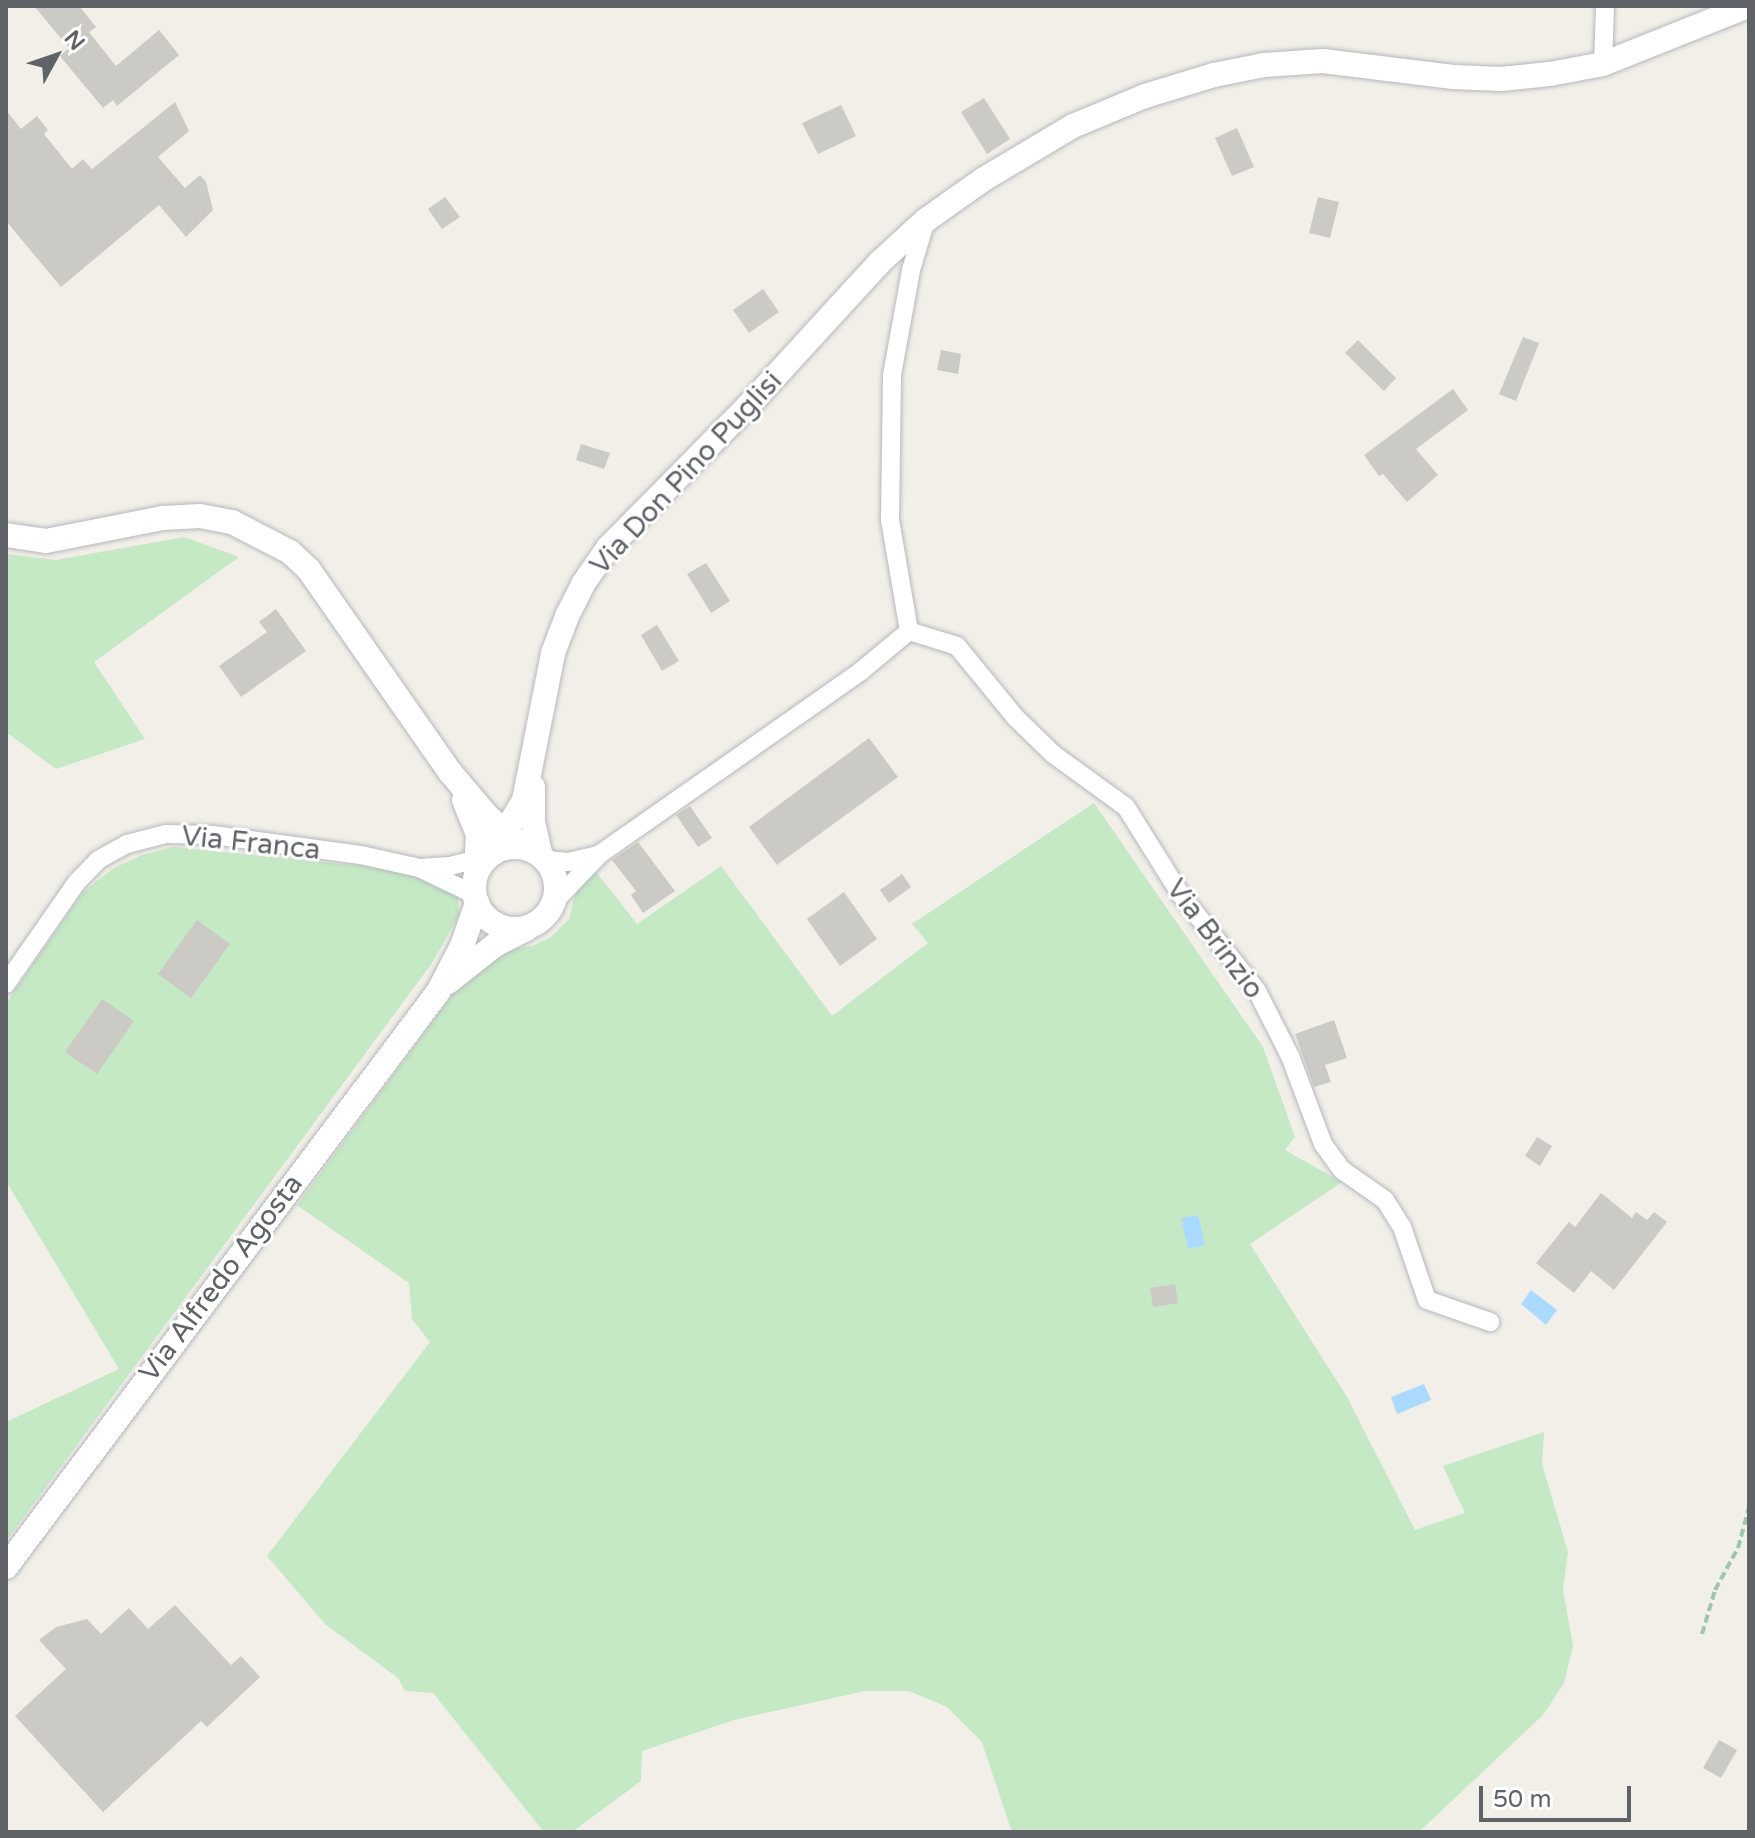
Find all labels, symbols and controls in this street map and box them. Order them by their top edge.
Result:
north arrow [16,16,96,96]
text: N [59,25,90,56]
street label: Via Don Pino Puglisi [583,364,789,582]
street label: Via Franca [180,819,322,867]
street label: Via Brinzio [1159,873,1271,1005]
street label: Via Alfredo Agosta [132,1168,310,1388]
scale bar [1483,1770,1635,1820]
text: 50 m [1493,1785,1551,1814]

